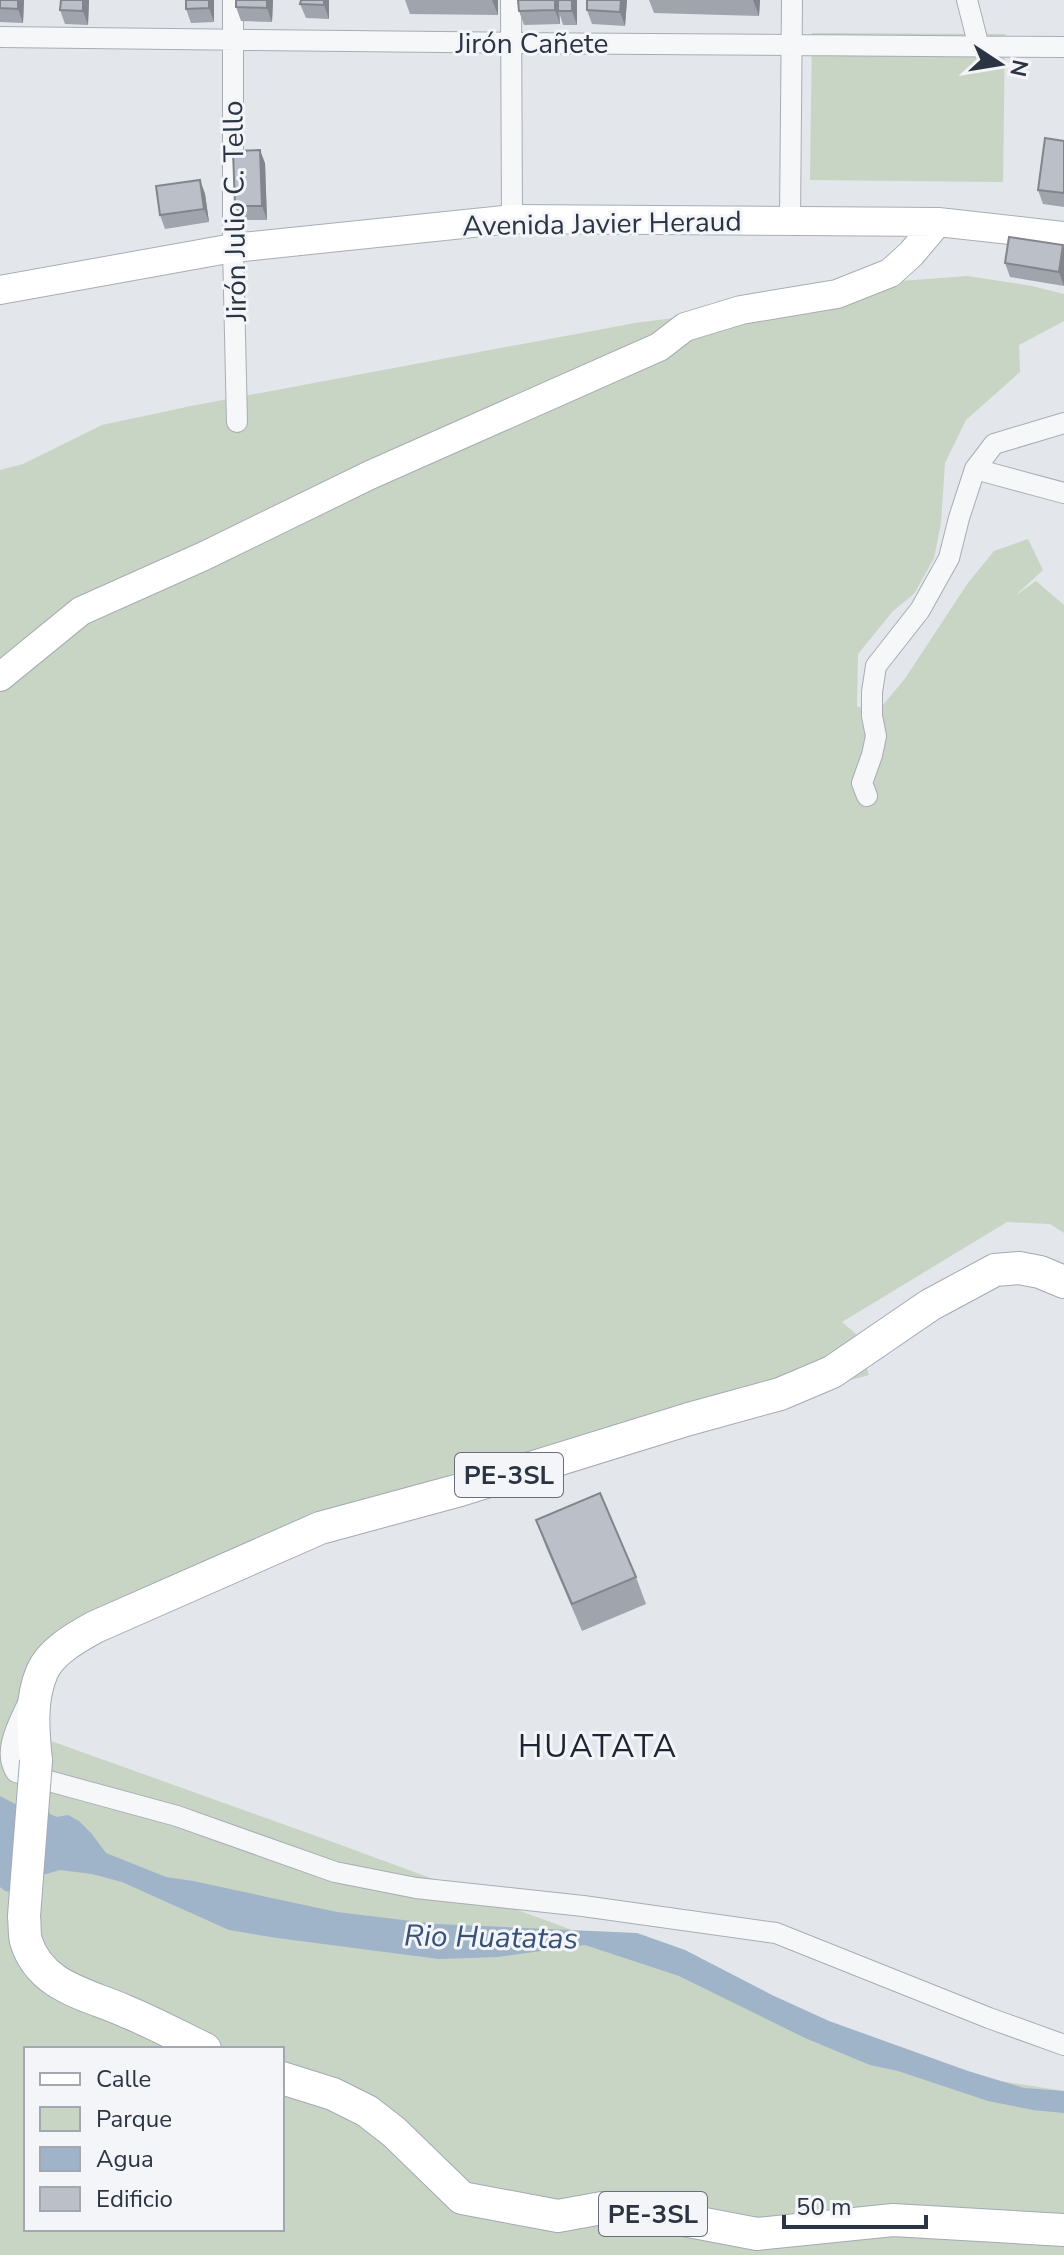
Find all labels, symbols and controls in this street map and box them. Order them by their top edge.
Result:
north arrow [960,24,1040,104]
street label: Jirón Cañete [455,25,608,63]
text: N [1002,57,1035,79]
street label: Jirón Julio C. Tello [214,100,256,323]
street label: Avenida Javier Heraud [462,203,742,245]
road number: PE-3SL [455,1453,563,1497]
district label: HUATATA [518,1725,678,1768]
water label: Rio Huatatas [404,1915,578,1960]
legend [24,2047,284,2231]
text: Calle [96,2063,151,2095]
text: Parque [96,2103,172,2135]
text: Agua [96,2143,154,2175]
scale bar [784,2179,926,2229]
text: Edificio [96,2183,173,2215]
text: 50 m [796,2191,852,2223]
road number: PE-3SL [599,2192,707,2236]

